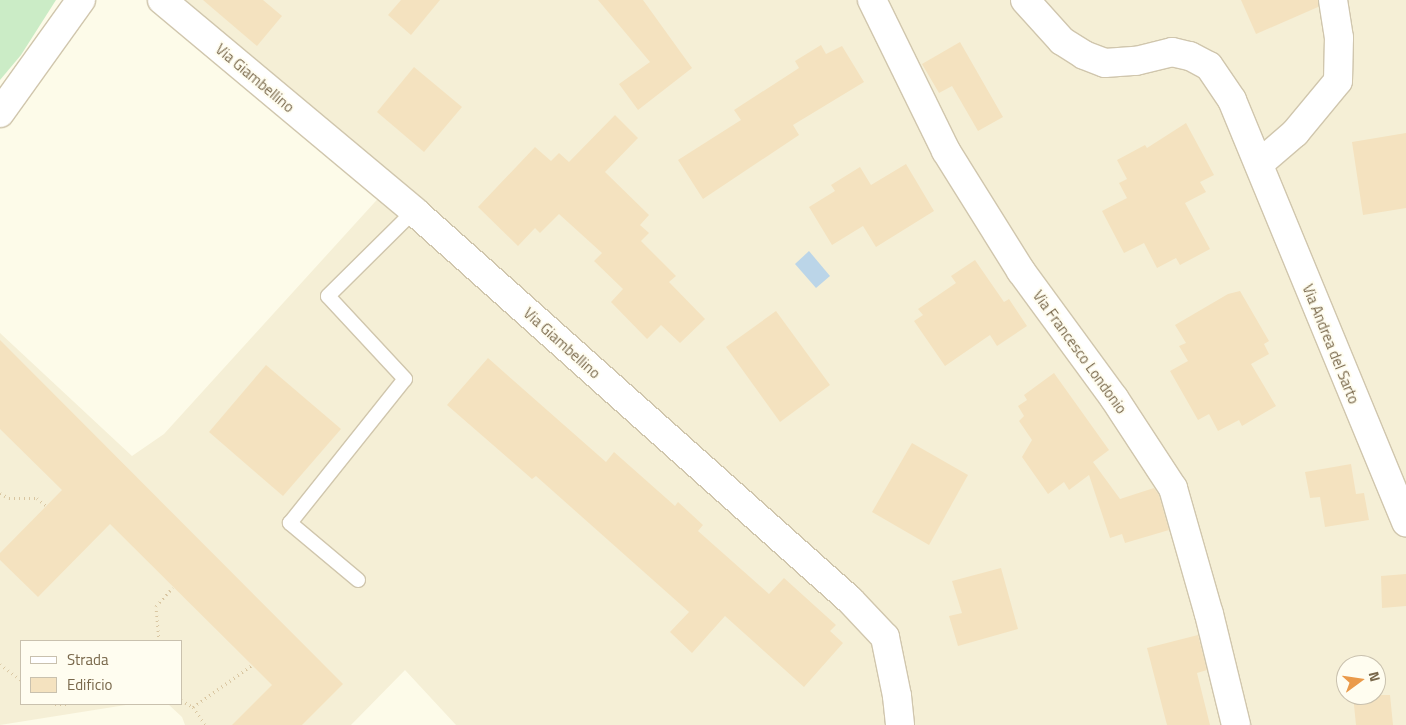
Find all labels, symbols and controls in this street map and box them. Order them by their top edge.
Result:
street label: Via Giambellino [212,40,298,116]
street label: Via Andrea del Sarto [1299,282,1363,406]
street label: Via Francesco Londonio [1029,287,1131,417]
street label: Via Giambellino [520,304,604,382]
legend [20,640,182,705]
text: Strada [67,648,108,671]
north arrow [1336,655,1386,705]
text: N [1364,669,1386,684]
text: Edificio [67,673,112,696]

